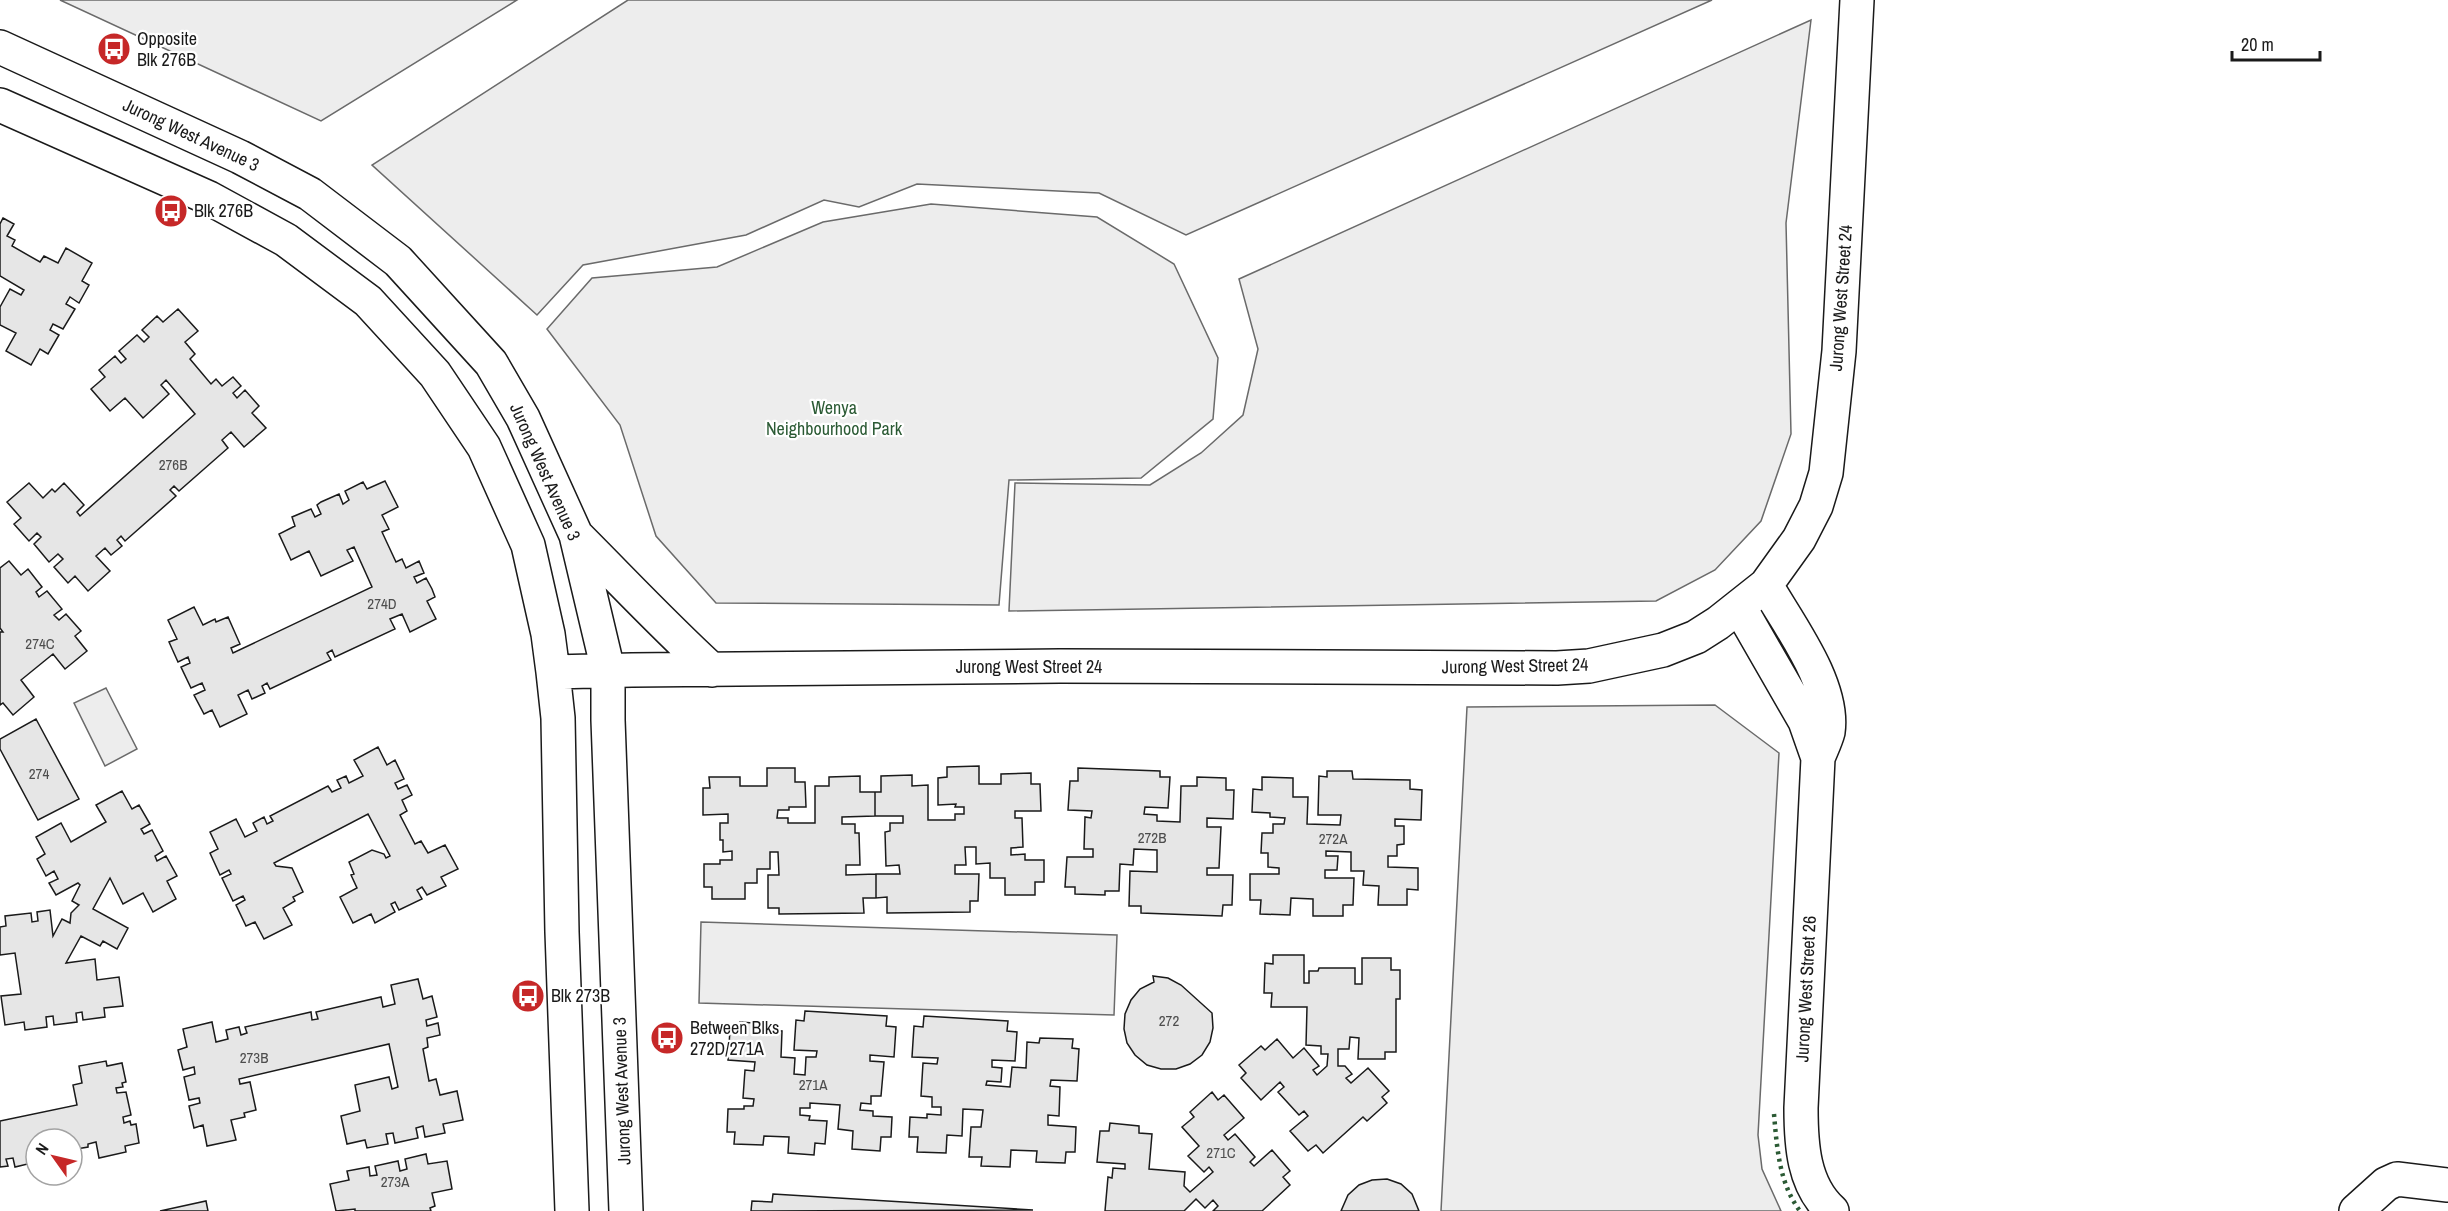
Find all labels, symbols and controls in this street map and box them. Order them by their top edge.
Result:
scale bar [2232,24,2320,62]
place label: Opposite Blk 276B [137,26,197,72]
bus stop icon: Opposite Blk 276B [96,31,132,67]
text: 20 m [2241,32,2274,57]
street label: Jurong West Avenue 3 [119,92,264,177]
bus stop icon: Blk 276B [153,193,189,229]
place label: Blk 276B [194,198,253,223]
street label: Jurong West Street 24 [1823,224,1858,372]
park label: Wenya Neighbourhood Park [766,395,903,441]
street label: Jurong West Avenue 3 [504,399,587,544]
house number: 276B [159,454,187,475]
house number: 274D [367,593,397,614]
house number: 274C [25,633,55,654]
street label: Jurong West Street 24 [1441,652,1589,679]
street label: Jurong West Street 24 [956,654,1102,679]
house number: 274 [29,763,49,784]
house number: 272B [1138,827,1166,848]
house number: 272A [1319,828,1348,849]
street label: Jurong West Street 26 [1789,915,1822,1063]
bus stop icon: Blk 273B [510,978,546,1014]
place label: Blk 273B [551,983,610,1008]
house number: 272 [1159,1010,1179,1031]
place label: Between Blks 272D/271A [690,1015,779,1061]
street label: Jurong West Avenue 3 [606,1017,637,1165]
bus stop icon: Between Blks 272D/271A [649,1020,685,1056]
house number: 273B [240,1047,268,1068]
house number: 271A [799,1074,828,1095]
north arrow [24,1127,84,1187]
text: N [30,1139,53,1159]
house number: 271C [1206,1142,1236,1163]
house number: 273A [381,1171,410,1192]

